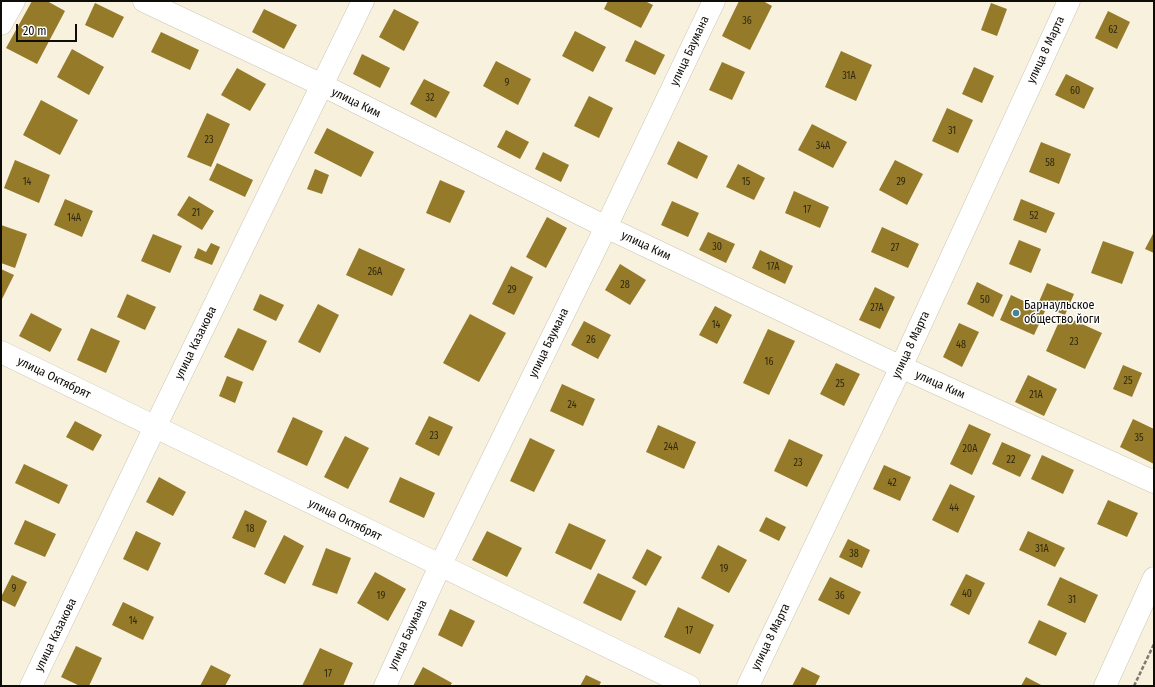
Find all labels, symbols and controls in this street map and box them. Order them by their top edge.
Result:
street label: улица Баумана [667,14,713,88]
street label: улица 8 Марта [1024,14,1068,86]
house number: 36 [742,15,752,27]
scale bar [18,16,79,42]
text: 20 m [23,24,47,38]
house number: 62 [1108,24,1118,36]
house number: 31А [842,70,856,82]
house number: 9 [505,77,509,89]
street label: улица Ким [329,85,383,121]
house number: 60 [1070,85,1080,97]
house number: 32 [426,92,434,104]
house number: 31 [948,125,956,137]
house number: 23 [205,134,213,146]
house number: 34А [816,140,830,152]
house number: 58 [1045,157,1055,169]
house number: 14 [23,176,31,188]
house number: 15 [742,176,750,188]
house number: 29 [896,176,906,188]
house number: 17 [803,204,811,216]
house number: 21 [192,207,200,219]
house number: 52 [1030,210,1038,222]
house number: 14А [67,212,81,224]
street label: улица Ким [619,228,673,264]
house number: 30 [712,241,722,253]
house number: 27 [891,242,899,254]
house number: 17А [767,261,779,273]
house number: 26А [368,266,382,278]
house number: 28 [620,279,630,291]
house number: 29 [507,284,517,296]
house number: 50 [980,294,990,306]
place label: Барнаульское общество йоги [1024,299,1100,327]
house number: 27А [870,302,884,314]
street label: улица Казакова [172,304,220,382]
street label: улица Баумана [526,306,572,380]
marker: Барнаульское общество йоги [1011,308,1021,318]
street label: улица 8 Марта [889,309,933,381]
house number: 14 [712,319,720,331]
house number: 26 [586,334,596,346]
house number: 23 [1070,336,1078,348]
house number: 48 [956,339,966,351]
street label: улица Октябрят [15,354,93,402]
house number: 16 [765,356,773,368]
street label: улица Ким [913,368,967,402]
house number: 25 [1124,375,1132,387]
house number: 25 [836,378,844,390]
house number: 21А [1029,389,1043,401]
house number: 24 [567,399,577,411]
house number: 23 [430,430,438,442]
house number: 35 [1134,432,1144,444]
house number: 24А [664,441,678,453]
house number: 20А [963,443,977,455]
house number: 22 [1007,454,1015,466]
house number: 23 [794,457,802,469]
house number: 42 [887,477,897,489]
street label: улица Октябрят [306,496,384,544]
house number: 44 [949,502,959,514]
house number: 18 [246,523,254,535]
house number: 31А [1035,543,1049,555]
house number: 38 [849,548,859,560]
house number: 19 [720,563,728,575]
house number: 9 [12,583,16,595]
house number: 40 [962,588,972,600]
house number: 19 [377,590,385,602]
house number: 36 [835,590,845,602]
house number: 31 [1068,594,1076,606]
street label: улица Казакова [32,596,80,674]
street label: улица Баумана [385,598,431,672]
street label: улица 8 Марта [749,601,793,673]
house number: 14 [129,615,137,627]
house number: 17 [685,625,693,637]
house number: 17 [324,668,332,680]

